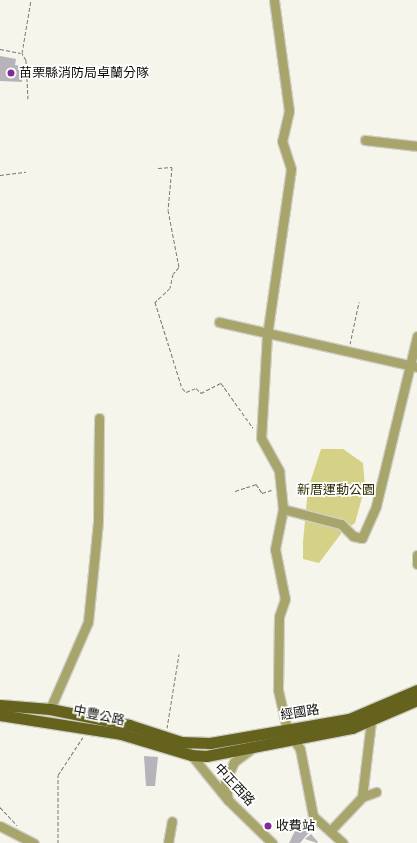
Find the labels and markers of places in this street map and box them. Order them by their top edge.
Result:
place label: 苗栗縣消防局卓蘭分隊 [19,65,149,81]
marker: 苗栗縣消防局卓蘭分隊 [6,68,16,78]
place label: 收費站 [276,818,315,834]
marker: 收費站 [263,821,273,831]

